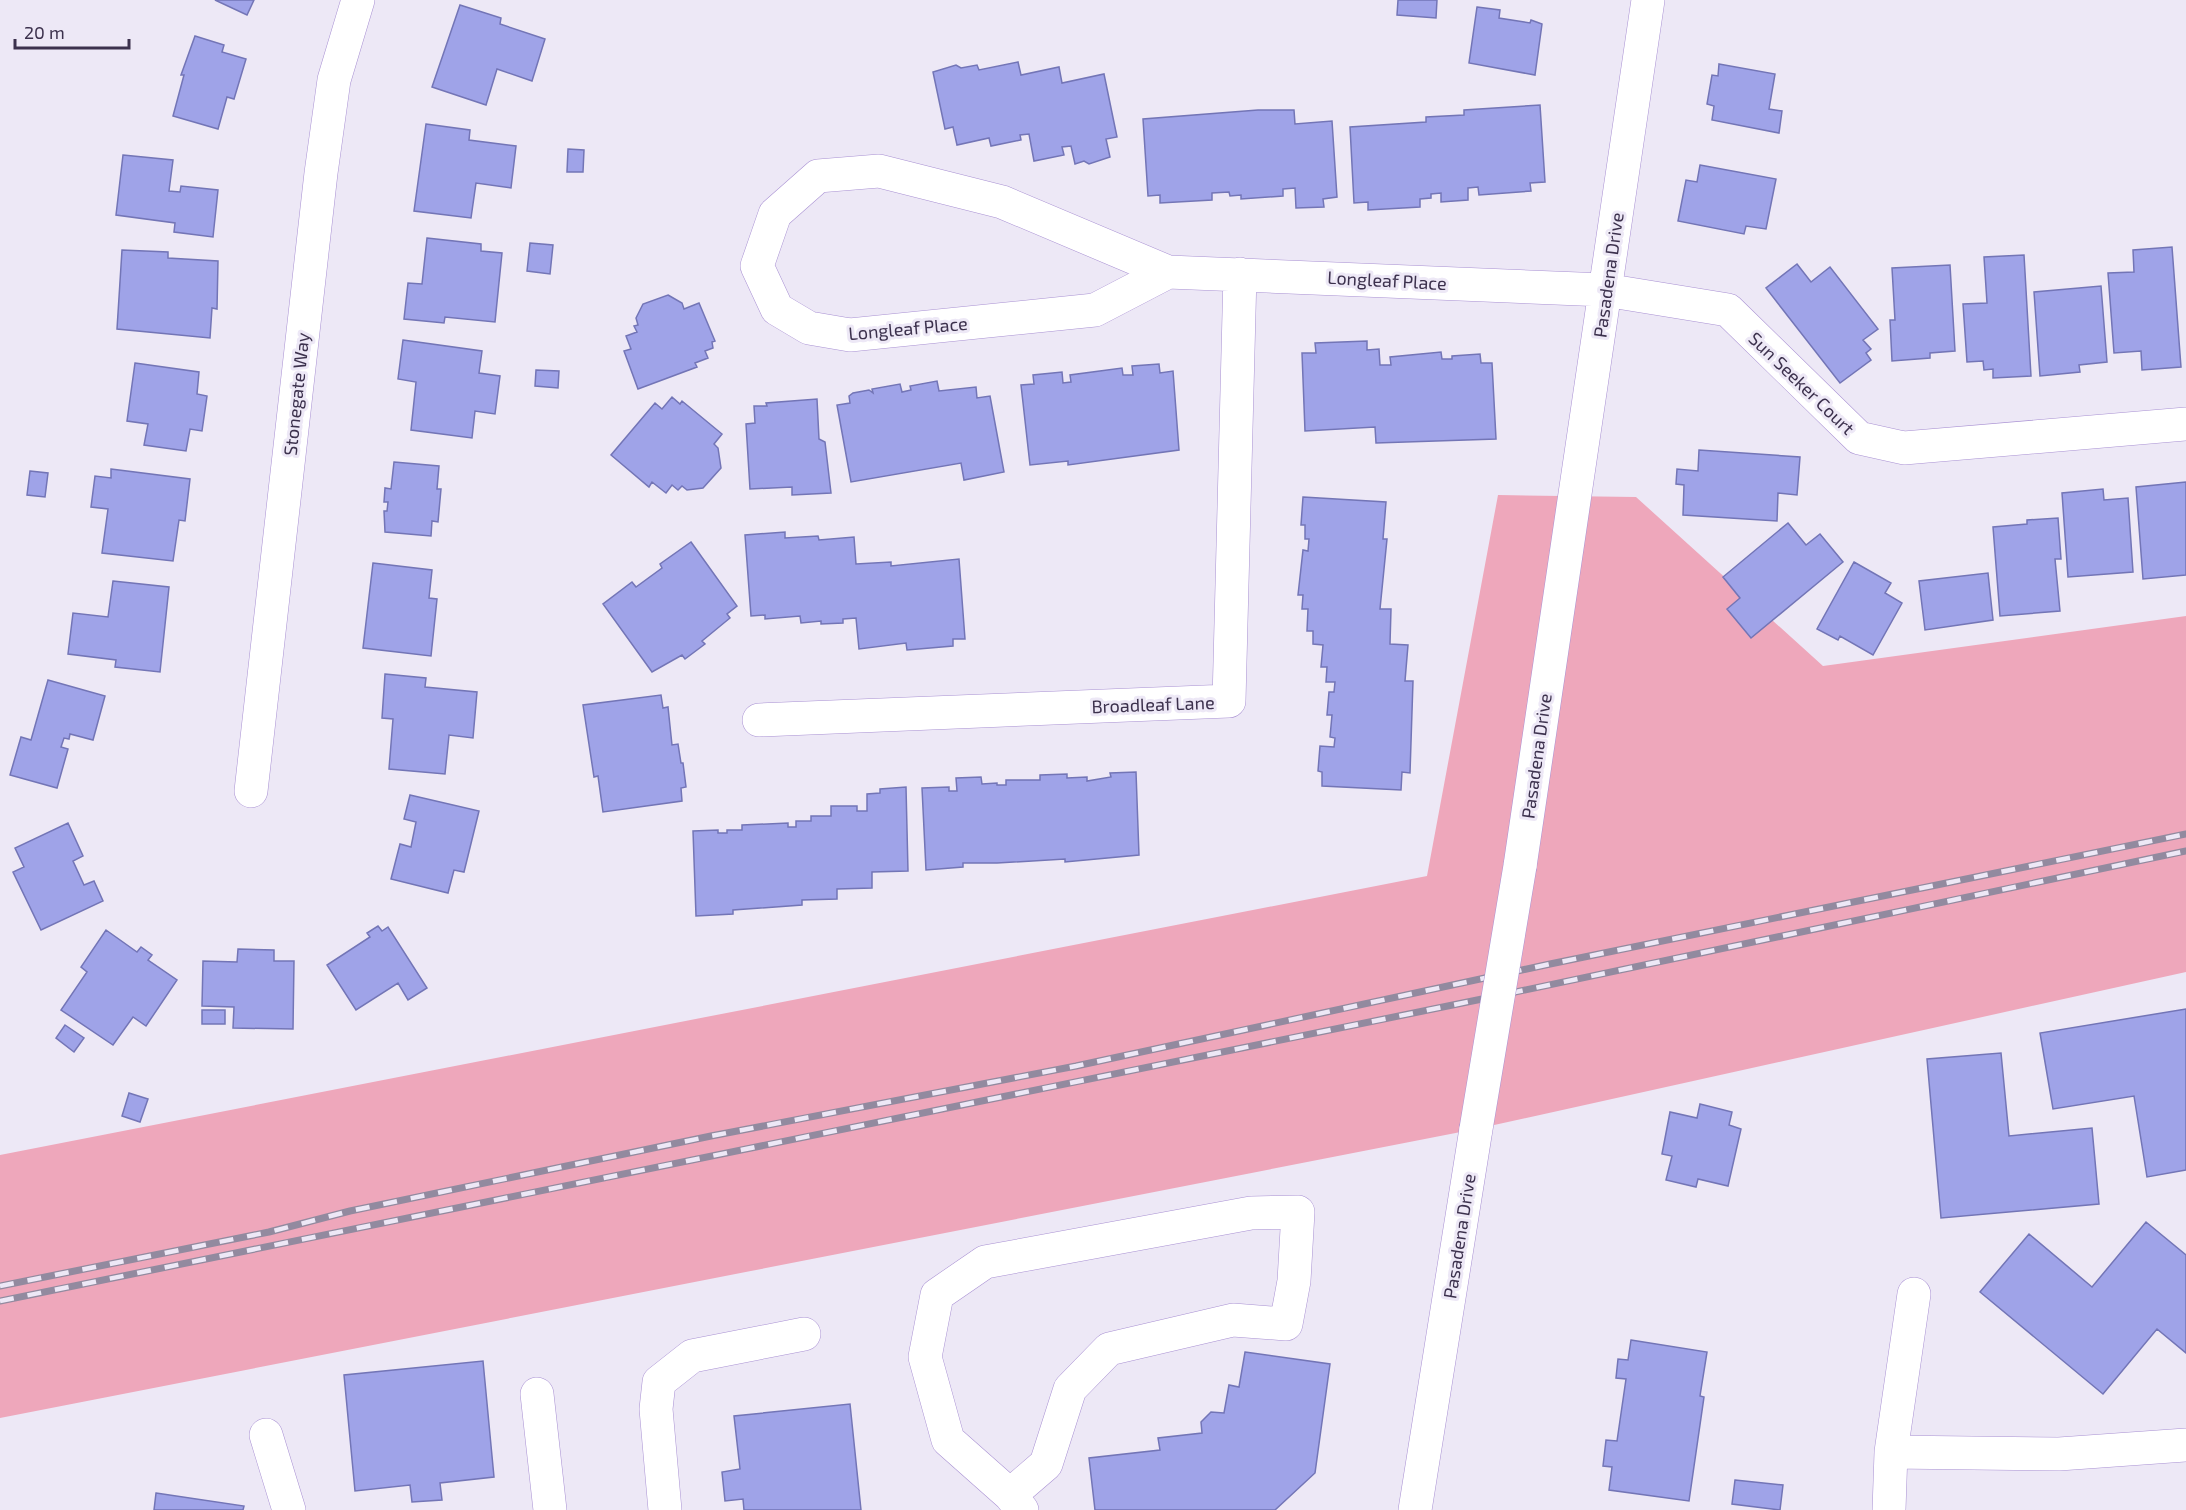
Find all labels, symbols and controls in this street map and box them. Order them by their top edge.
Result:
scale bar [15,12,129,50]
text: 20 m [24,21,65,43]
street label: Pasadena Drive [1588,211,1628,339]
street label: Longleaf Place [1327,266,1447,294]
street label: Longleaf Place [848,312,968,344]
street label: Sun Seeker Court [1745,327,1860,439]
street label: Stonegate Way [279,331,313,457]
street label: Broadleaf Lane [1091,691,1215,717]
street label: Pasadena Drive [1516,692,1556,820]
street label: Pasadena Drive [1438,1172,1480,1300]

